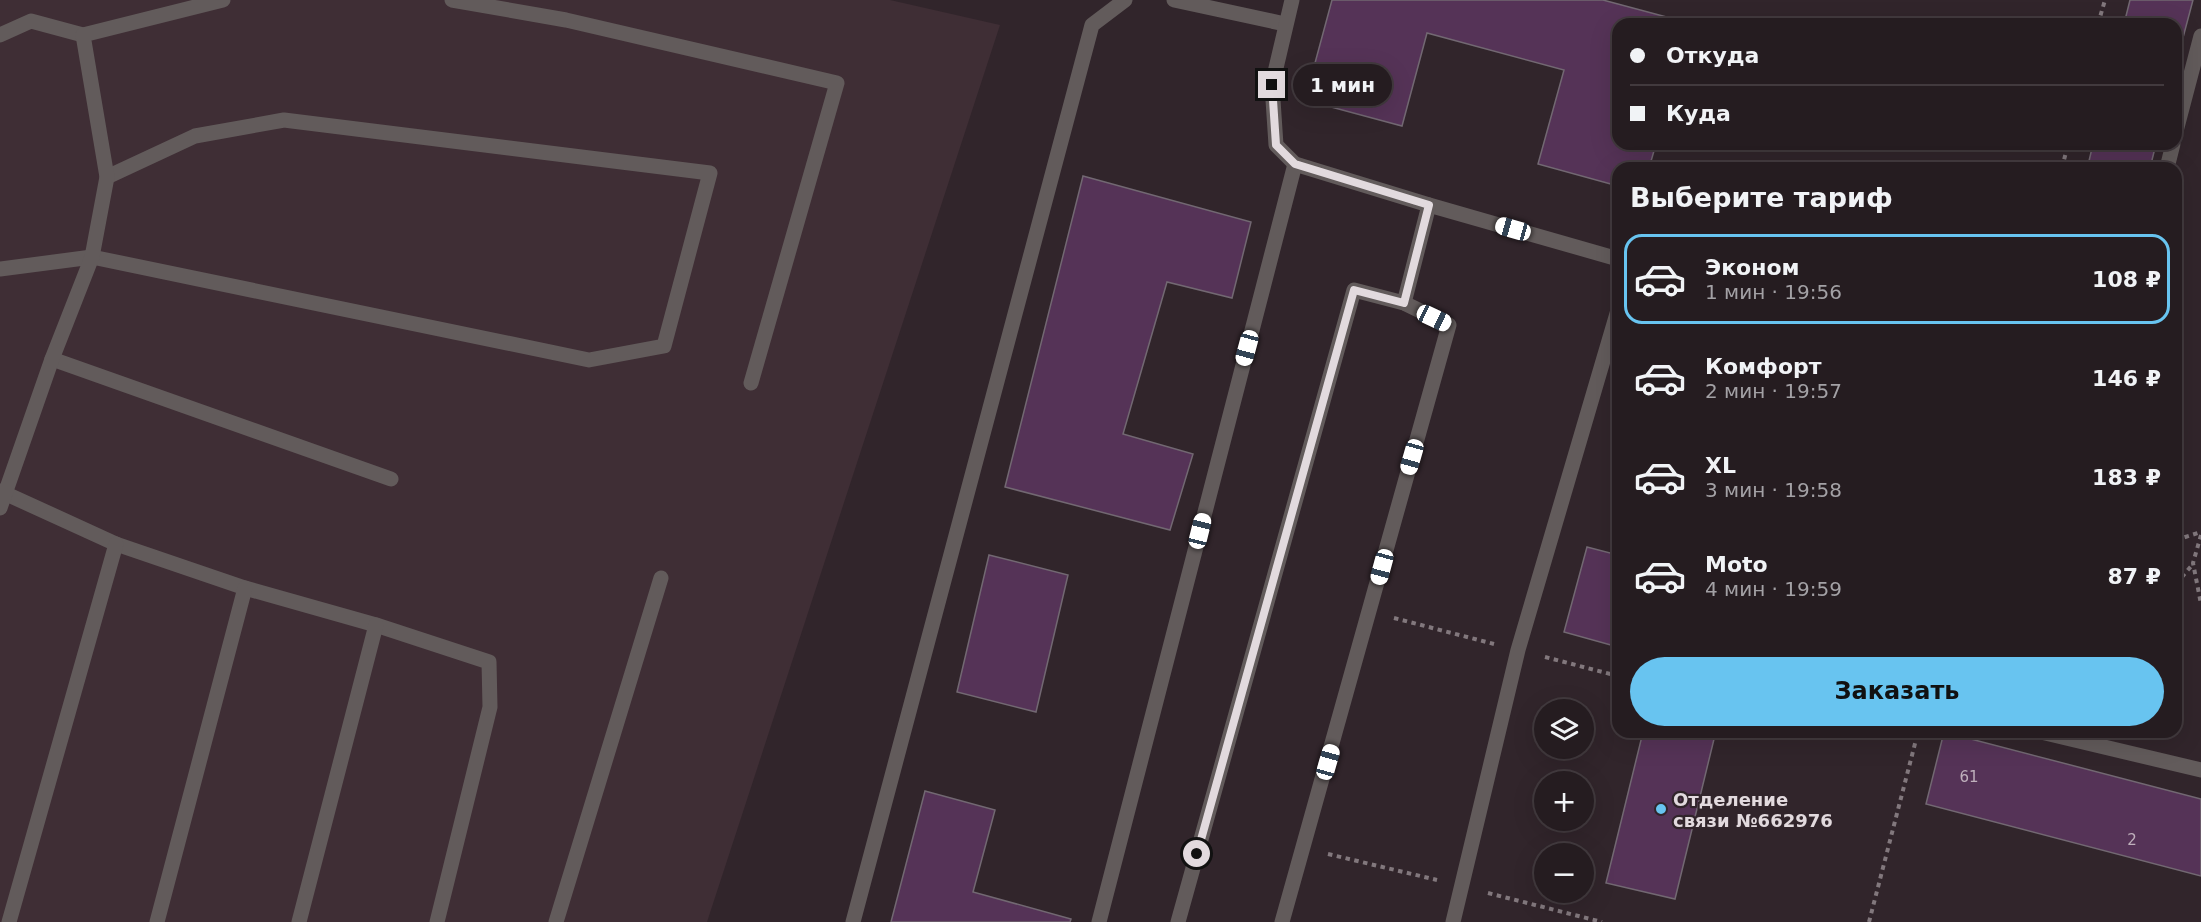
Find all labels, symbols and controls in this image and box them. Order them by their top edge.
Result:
text: Откуда [1666,43,1759,68]
callout: 1 мин [1293,64,1392,106]
route end [1258,71,1285,98]
text: 1 мин [1310,73,1375,97]
text: Куда [1666,101,1731,126]
text: Выберите тариф [1630,182,1893,213]
car [1493,215,1533,243]
icon: car [1633,252,1687,306]
text: Эконом [1705,255,1800,280]
text: 108 ₽ [2092,267,2161,292]
text: 1 мин · 19:56 [1705,280,1842,304]
car [1414,302,1454,334]
car [1234,328,1260,368]
icon: car [1633,351,1687,405]
text: Комфорт [1705,354,1822,379]
text: 146 ₽ [2092,366,2161,391]
text: 2 мин · 19:57 [1705,379,1842,403]
car [1398,437,1426,477]
icon: car [1633,450,1687,504]
text: XL [1705,453,1736,478]
text: 183 ₽ [2092,465,2161,490]
text: 3 мин · 19:58 [1705,478,1842,502]
car [1187,511,1213,551]
car [1369,547,1395,587]
icon: car [1633,549,1687,603]
text: Moto [1705,552,1768,577]
text: 87 ₽ [2107,564,2161,589]
text: 4 мин · 19:59 [1705,577,1842,601]
button: Заказать [1630,657,2164,726]
map controls [1534,699,1594,903]
button: layers [1534,699,1594,759]
car [1314,742,1342,782]
house number: 61 [1959,768,1979,786]
button: + [1534,771,1594,831]
place label: Отделение связи №662976 [1673,789,1833,831]
marker: Отделение связи №662976 [1654,802,1668,816]
house number: 2 [2127,831,2137,849]
route start [1183,840,1210,867]
button: − [1534,843,1594,903]

